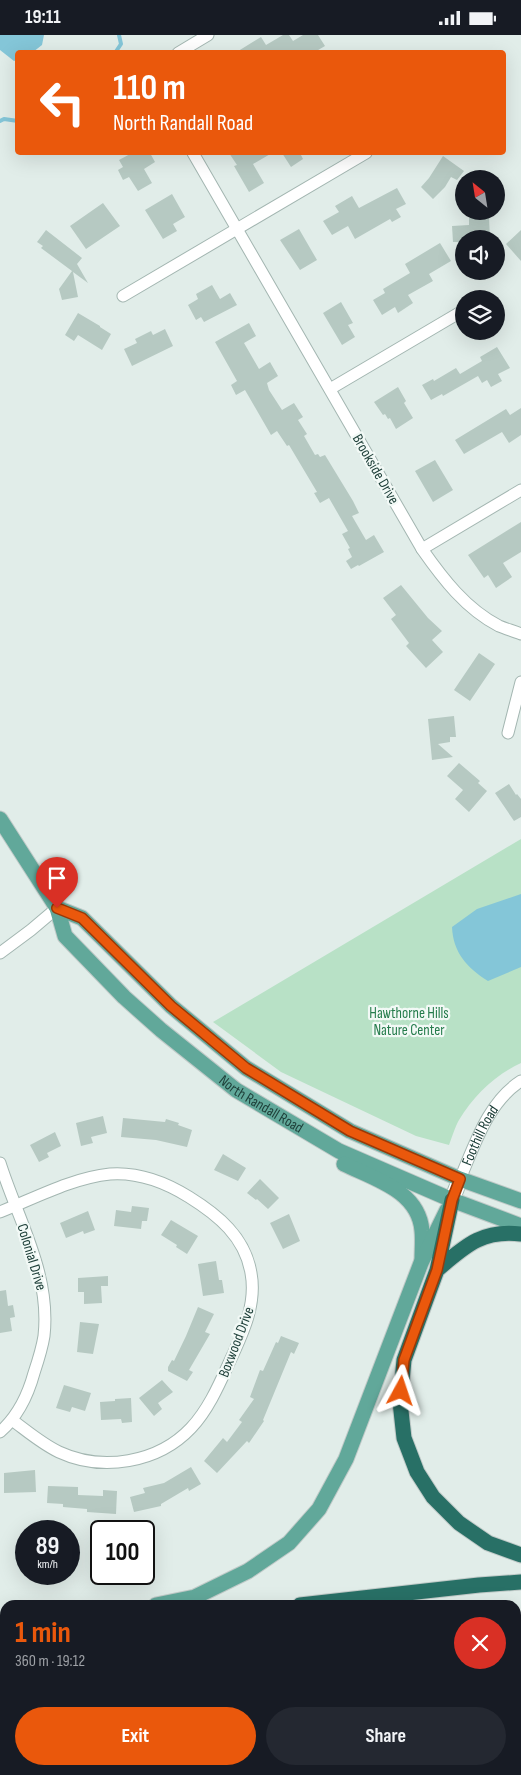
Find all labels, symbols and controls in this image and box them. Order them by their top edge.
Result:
text: 19:11 [25,6,61,29]
text: 110 m [113,67,186,110]
icon: left [30,70,95,135]
text: North Randall Road [113,110,253,137]
north arrow [455,170,505,220]
map controls [455,170,505,340]
button: sound [455,230,505,280]
button: layers [455,290,505,340]
street label: Brookside Drive [348,431,403,508]
pin [36,857,78,908]
icon: arrive [43,864,71,892]
park label: Hawthorne Hills Nature Center [369,1004,449,1040]
street label: North Randall Road [215,1071,306,1138]
street label: Foothill Road [458,1102,503,1168]
street label: Colonial Drive [12,1222,51,1293]
street label: Boxwood Drive [214,1304,259,1380]
position arrow [374,1364,426,1416]
speed limit sign: 100 [90,1520,155,1585]
text: 89 [36,1531,59,1562]
text: km/h [37,1557,58,1572]
text: 1 min [15,1615,71,1651]
button: close [454,1617,506,1669]
text: 360 m · 19:12 [15,1652,85,1671]
button: Exit [15,1707,256,1765]
button: Share [266,1707,506,1765]

